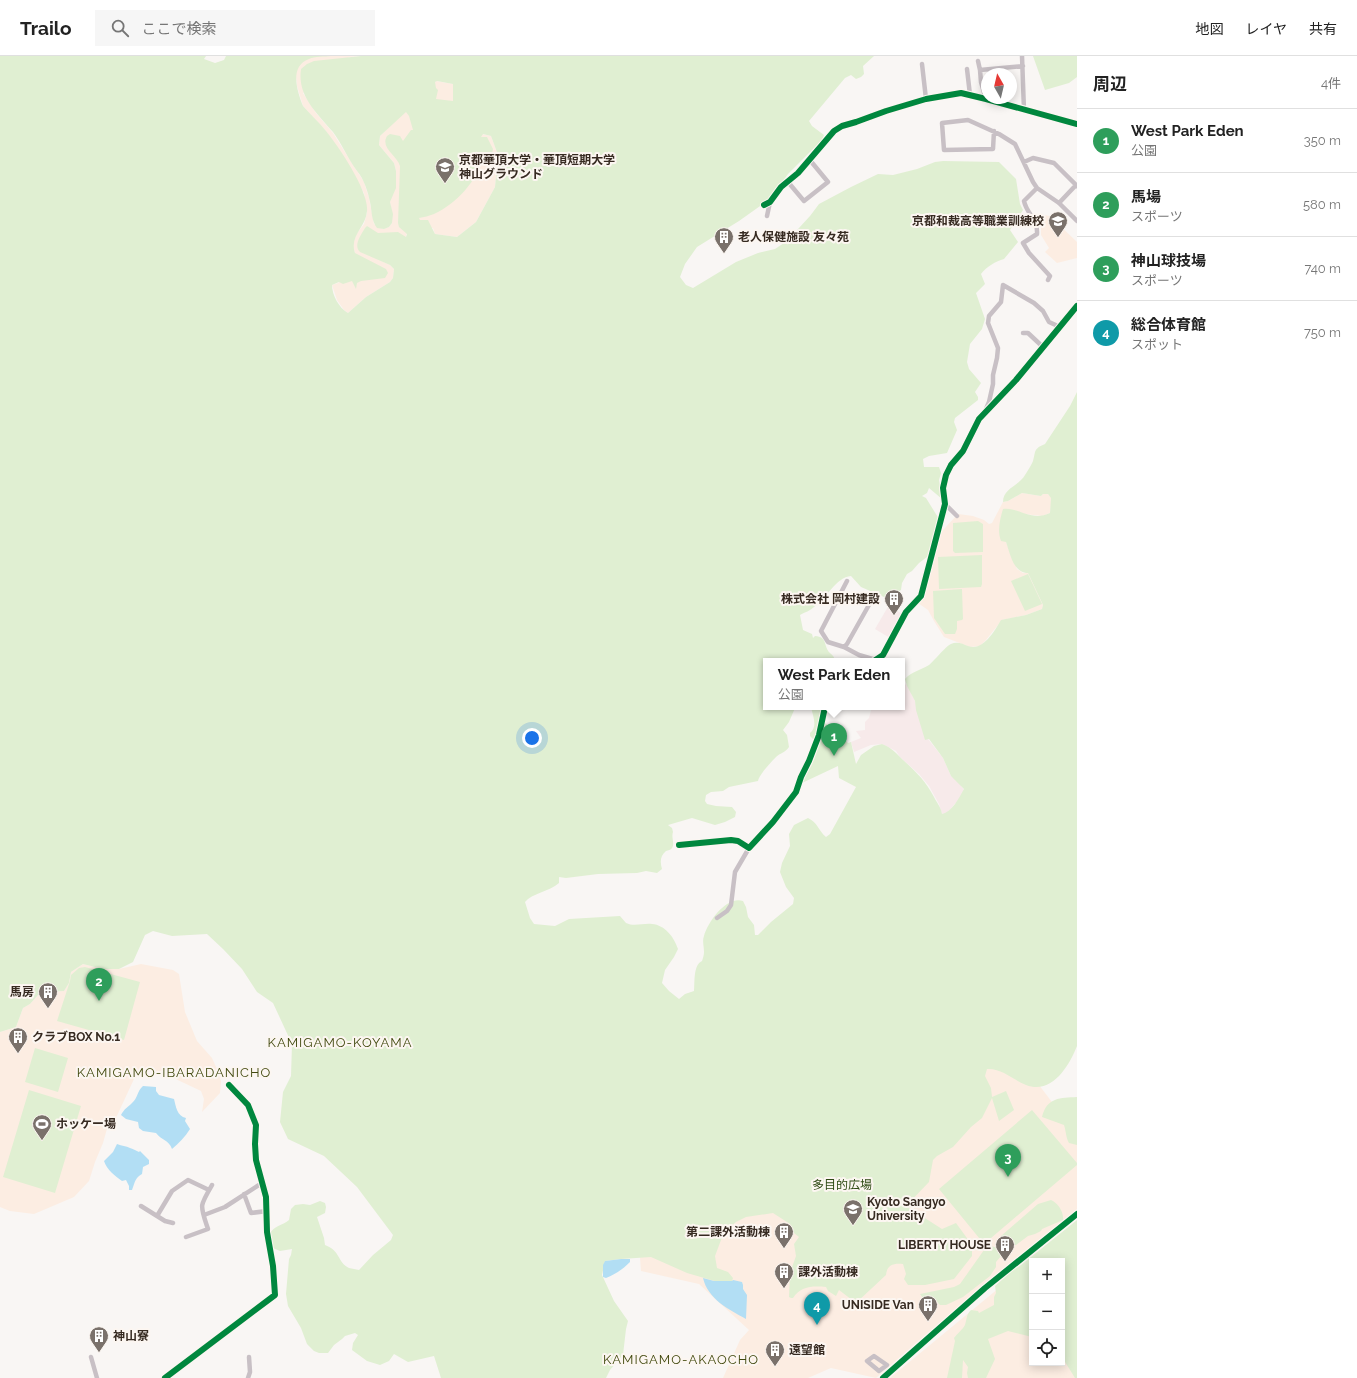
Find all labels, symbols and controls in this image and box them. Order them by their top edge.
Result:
search box [95,10,375,46]
text: Trailo [20,17,71,39]
icon: search [109,17,131,39]
text: ここで検索 [141,20,216,38]
text: 地図 [1195,21,1223,37]
text: レイヤ [1245,21,1287,37]
text: 共有 [1309,21,1337,37]
north arrow [981,68,1017,104]
text: 周辺 [1093,74,1127,94]
text: 4件 [1321,76,1341,91]
text: West Park Eden [1131,122,1244,140]
text: 1 [1103,133,1109,148]
text: 350 m [1304,133,1341,148]
text: 公園 [1131,143,1157,158]
place label: 京都華頂大学・華頂短期大学 神山グラウンド [459,153,615,181]
school or university icon: 京都華頂大学・華頂短期大学 神山グラウンド [434,156,456,184]
text: 馬場 [1131,188,1161,206]
text: 2 [1102,197,1110,212]
text: 580 m [1303,197,1341,212]
text: スポーツ [1131,209,1183,224]
school or university icon: 京都和裁高等職業訓練校 [1047,210,1069,238]
place label: 京都和裁高等職業訓練校 [912,214,1044,228]
building icon: 老人保健施設 友々苑 [713,226,735,254]
place label: 老人保健施設 友々苑 [738,230,849,244]
text: 神山球技場 [1131,252,1206,270]
text: 3 [1102,261,1110,276]
text: 740 m [1304,261,1341,276]
text: スポーツ [1131,273,1183,288]
text: 総合体育館 [1131,316,1206,334]
text: 4 [1102,325,1110,340]
text: 750 m [1304,325,1341,340]
text: スポット [1131,337,1183,352]
building icon: 株式会社 岡村建設 [883,588,905,616]
place label: 株式会社 岡村建設 [781,592,880,606]
popup [763,658,905,710]
text: West Park Eden [778,666,890,684]
text: 公園 [778,687,804,702]
pin: 1 [821,723,847,756]
your location [522,728,542,748]
pin: 2 [86,968,112,1001]
building icon: 馬房 [37,981,59,1009]
place label: 馬房 [10,985,34,999]
building icon: クラブBOX No.1 [7,1026,29,1054]
place label: クラブBOX No.1 [32,1030,120,1044]
district label: KAMIGAMO-KOYAMA [268,1035,412,1050]
district label: KAMIGAMO-IBARADANICHO [77,1065,271,1080]
sports icon: ホッケー場 [31,1113,53,1141]
place label: ホッケー場 [56,1117,116,1131]
pin: 3 [995,1144,1021,1177]
park label: 多目的広場 [812,1178,872,1192]
place label: Kyoto Sangyo University [867,1195,946,1223]
school or university icon: Kyoto Sangyo University [842,1198,864,1226]
building icon: 第二課外活動棟 [773,1221,795,1249]
place label: 第二課外活動棟 [686,1225,770,1239]
building icon: LIBERTY HOUSE [994,1234,1016,1262]
place label: LIBERTY HOUSE [898,1238,991,1252]
map controls [1029,1258,1065,1366]
button: + [1029,1258,1065,1294]
building icon: 課外活動棟 [773,1261,795,1289]
place label: 課外活動棟 [798,1265,858,1279]
pin: 4 [804,1292,830,1325]
building icon: UNISIDE Van [917,1294,939,1322]
button: − [1029,1294,1065,1330]
place label: UNISIDE Van [842,1298,914,1312]
building icon: 神山寮 [88,1325,110,1353]
place label: 神山寮 [113,1329,149,1343]
button: locate [1029,1330,1065,1366]
building icon: 遠望館 [764,1339,786,1367]
place label: 遠望館 [789,1343,825,1357]
district label: KAMIGAMO-AKAOCHO [603,1352,759,1367]

